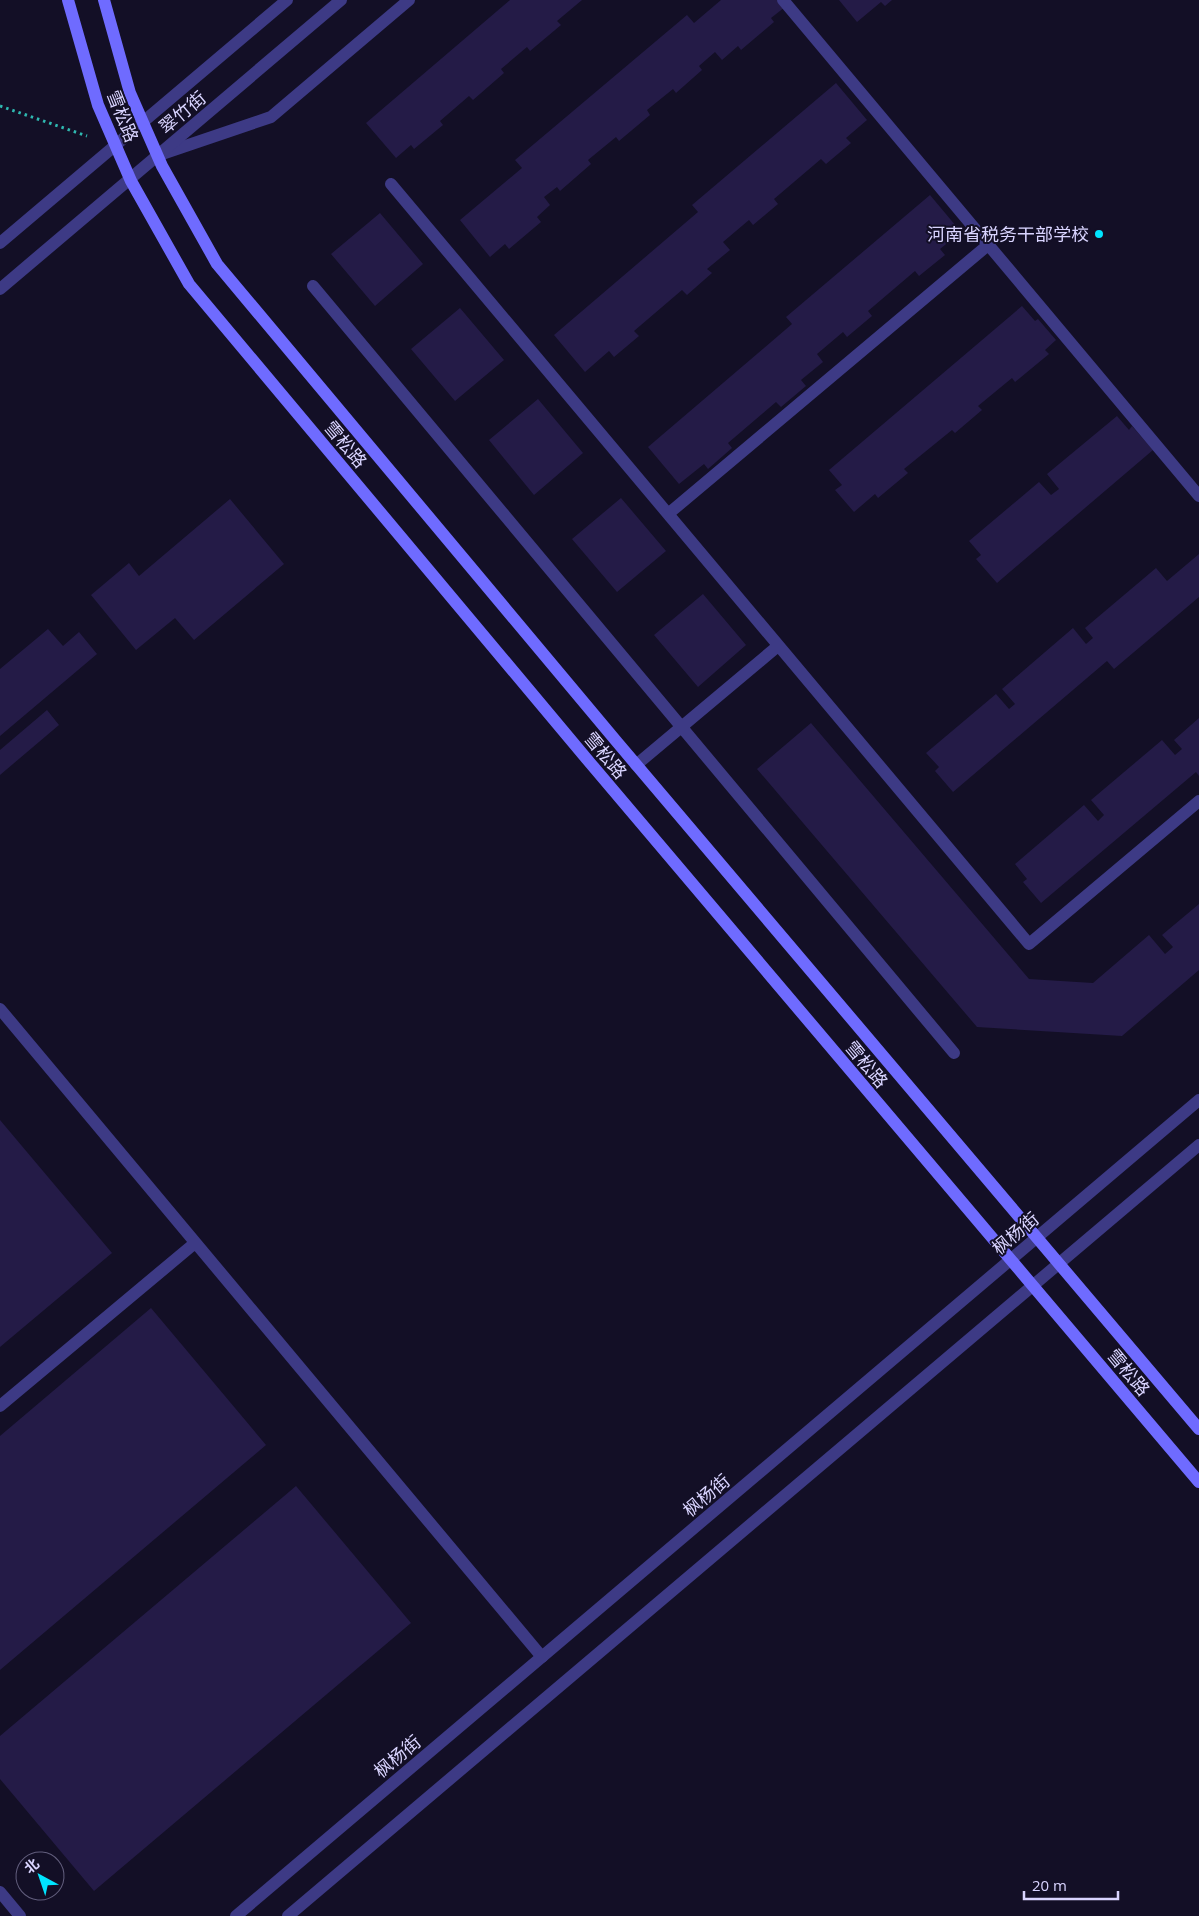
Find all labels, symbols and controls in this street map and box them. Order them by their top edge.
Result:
street label: 翠竹街 [154,85,210,139]
street label: 雪松路 [102,86,144,146]
place label: 河南省税务干部学校 [927,222,1089,246]
marker: 河南省税务干部学校 [1093,228,1105,240]
street label: 雪松路 [319,416,373,472]
street label: 雪松路 [579,727,633,783]
street label: 雪松路 [840,1036,894,1092]
street label: 枫杨街 [987,1206,1043,1260]
street label: 雪松路 [1102,1344,1156,1400]
street label: 枫杨街 [678,1468,734,1522]
street label: 枫杨街 [369,1729,425,1783]
north arrow [15,1851,65,1901]
text: 北 [20,1854,43,1877]
scale bar [1024,1868,1118,1900]
text: 20 m [1032,1875,1067,1895]

